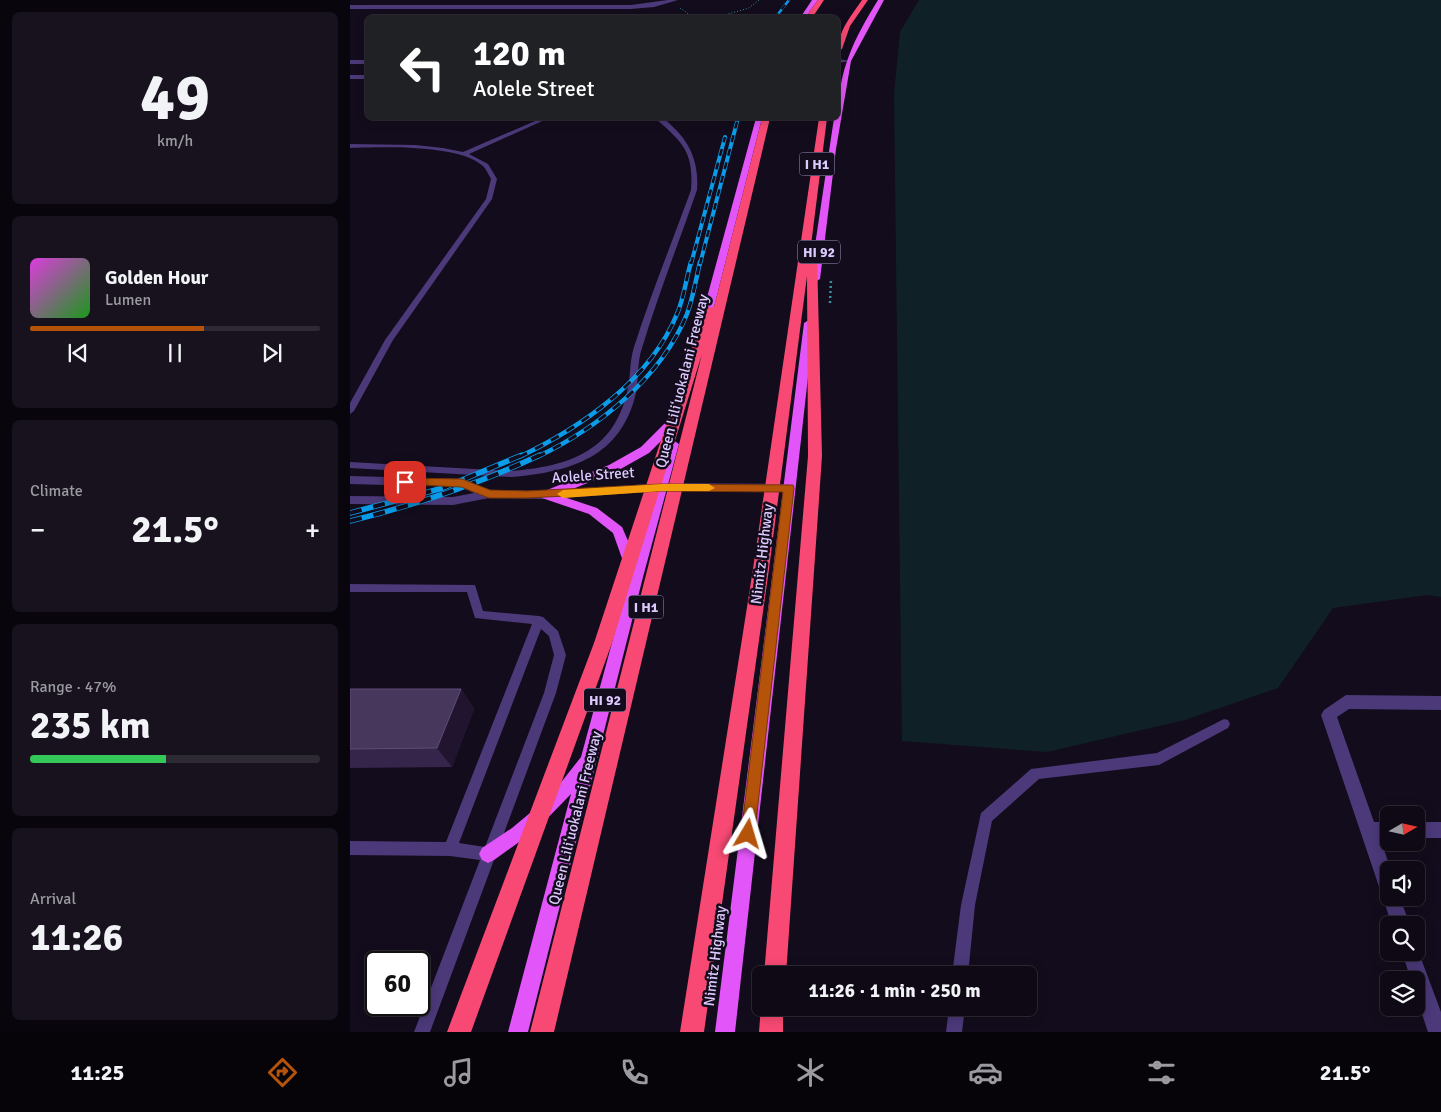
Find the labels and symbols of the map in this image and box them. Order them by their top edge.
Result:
road number: I H1 [800,152,834,175]
road number: HI 92 [798,240,840,264]
street label: Queen Liliʻuokalani Freeway [652,292,712,470]
pin [384,461,426,503]
street label: Aolele Street [551,463,635,487]
street label: Nimitz Highway [747,503,777,605]
road number: I H1 [628,596,664,618]
road number: HI 92 [584,688,626,712]
street label: Queen Liliʻuokalani Freeway [545,729,605,907]
north arrow [1380,806,1425,851]
position arrow [721,807,773,859]
street label: Nimitz Highway [700,905,730,1007]
speed limit sign: 60 [365,951,430,1016]

